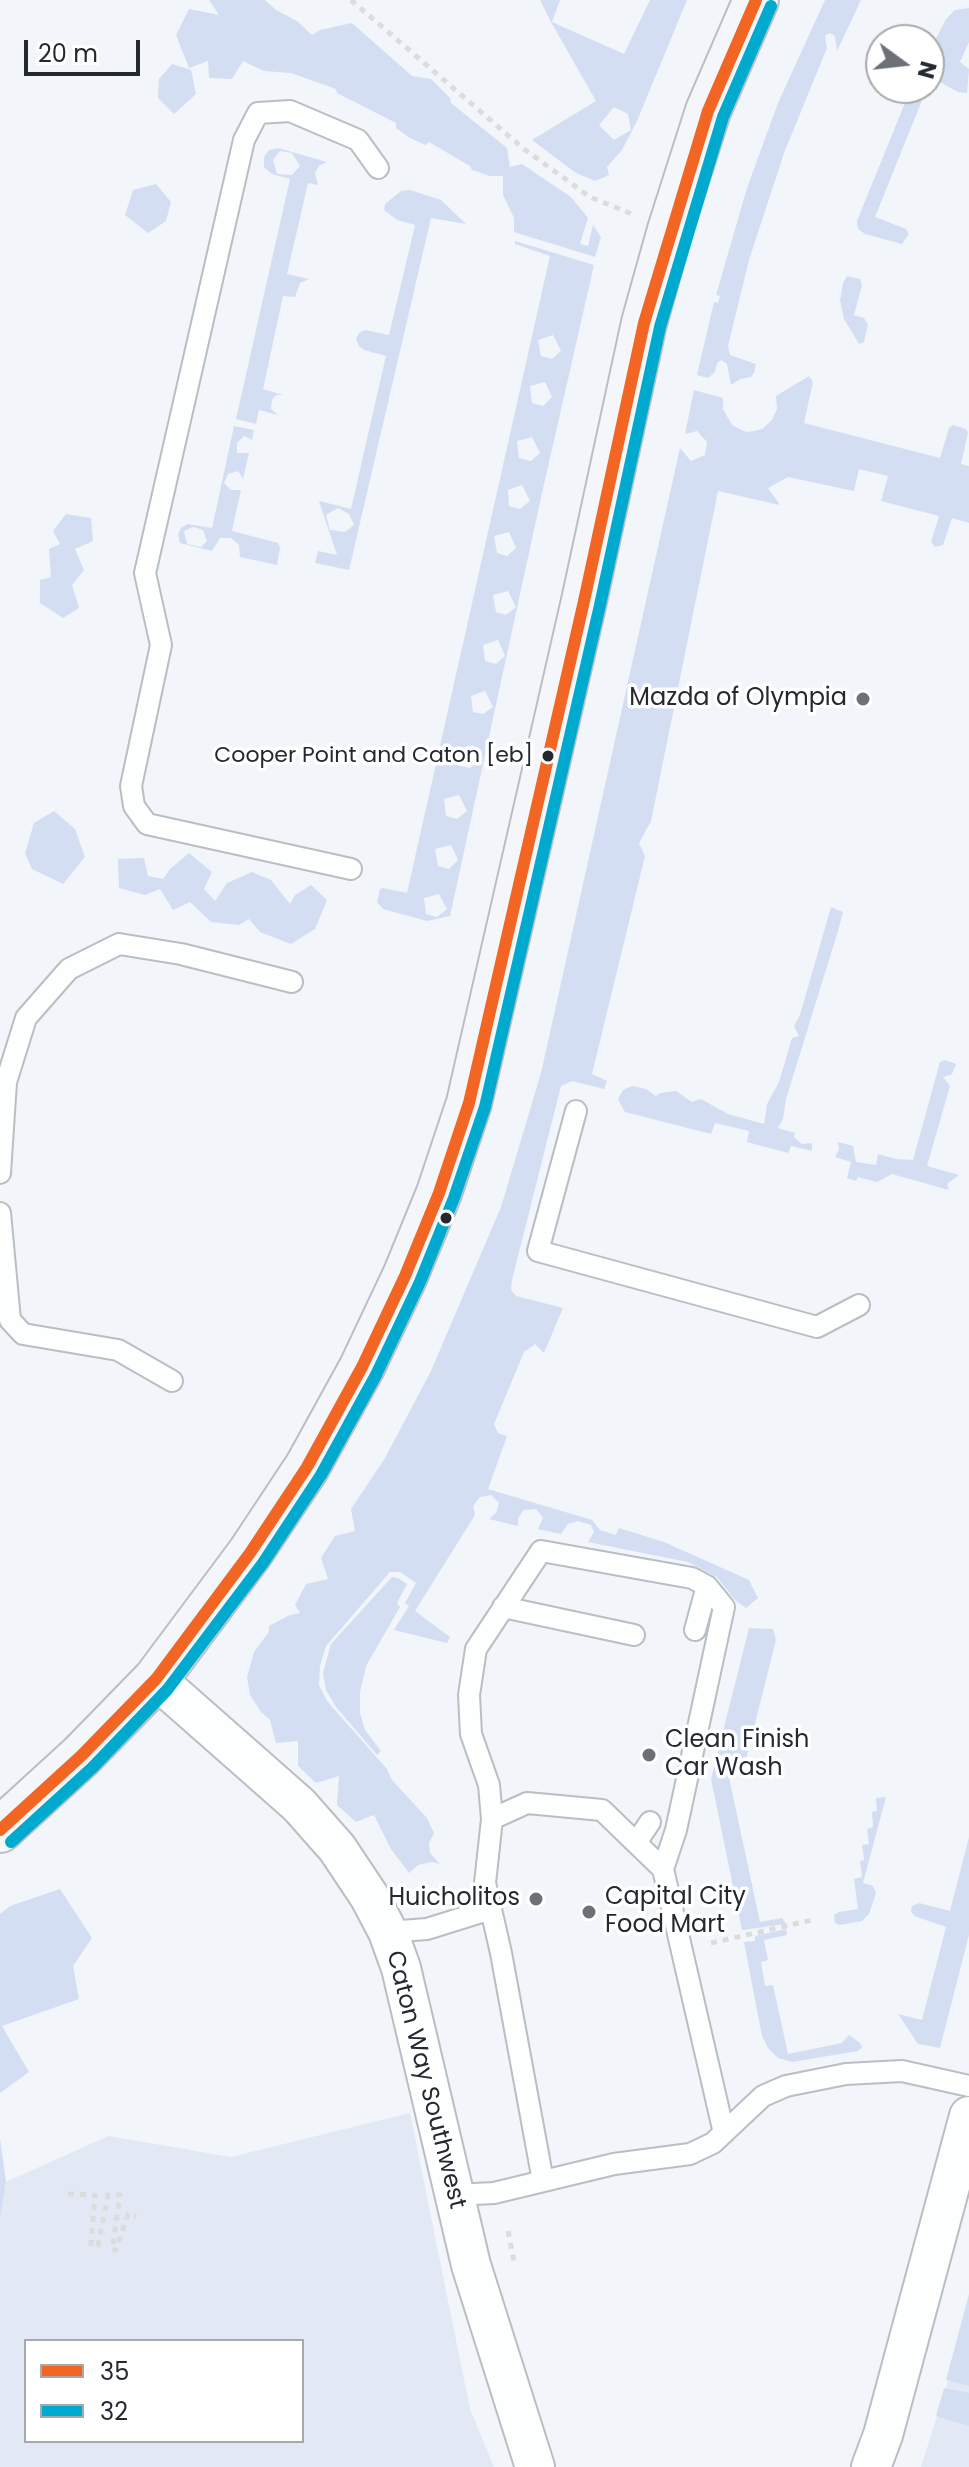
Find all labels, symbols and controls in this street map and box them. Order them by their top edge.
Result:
scale bar [28,24,144,74]
north arrow [865,24,945,104]
text: 20 m [38,37,98,70]
text: N [910,58,944,82]
place label: Mazda of Olympia [629,685,847,713]
marker: Mazda of Olympia [854,690,872,708]
place label: Cooper Point and Caton [eb] [214,743,533,769]
marker: Cooper Point and Caton [eb] [540,748,556,764]
unlabelled marker [438,1210,454,1226]
place label: Clean Finish Car Wash [665,1727,809,1783]
marker: Clean Finish Car Wash [640,1746,658,1764]
place label: Capital City Food Mart [605,1884,746,1940]
place label: Huicholitos [388,1885,520,1913]
marker: Huicholitos [527,1890,545,1908]
marker: Capital City Food Mart [580,1903,598,1921]
street label: Caton Way Southwest [379,1948,471,2212]
legend [24,2339,304,2443]
text: 35 [100,2355,129,2388]
text: 32 [100,2395,128,2428]

